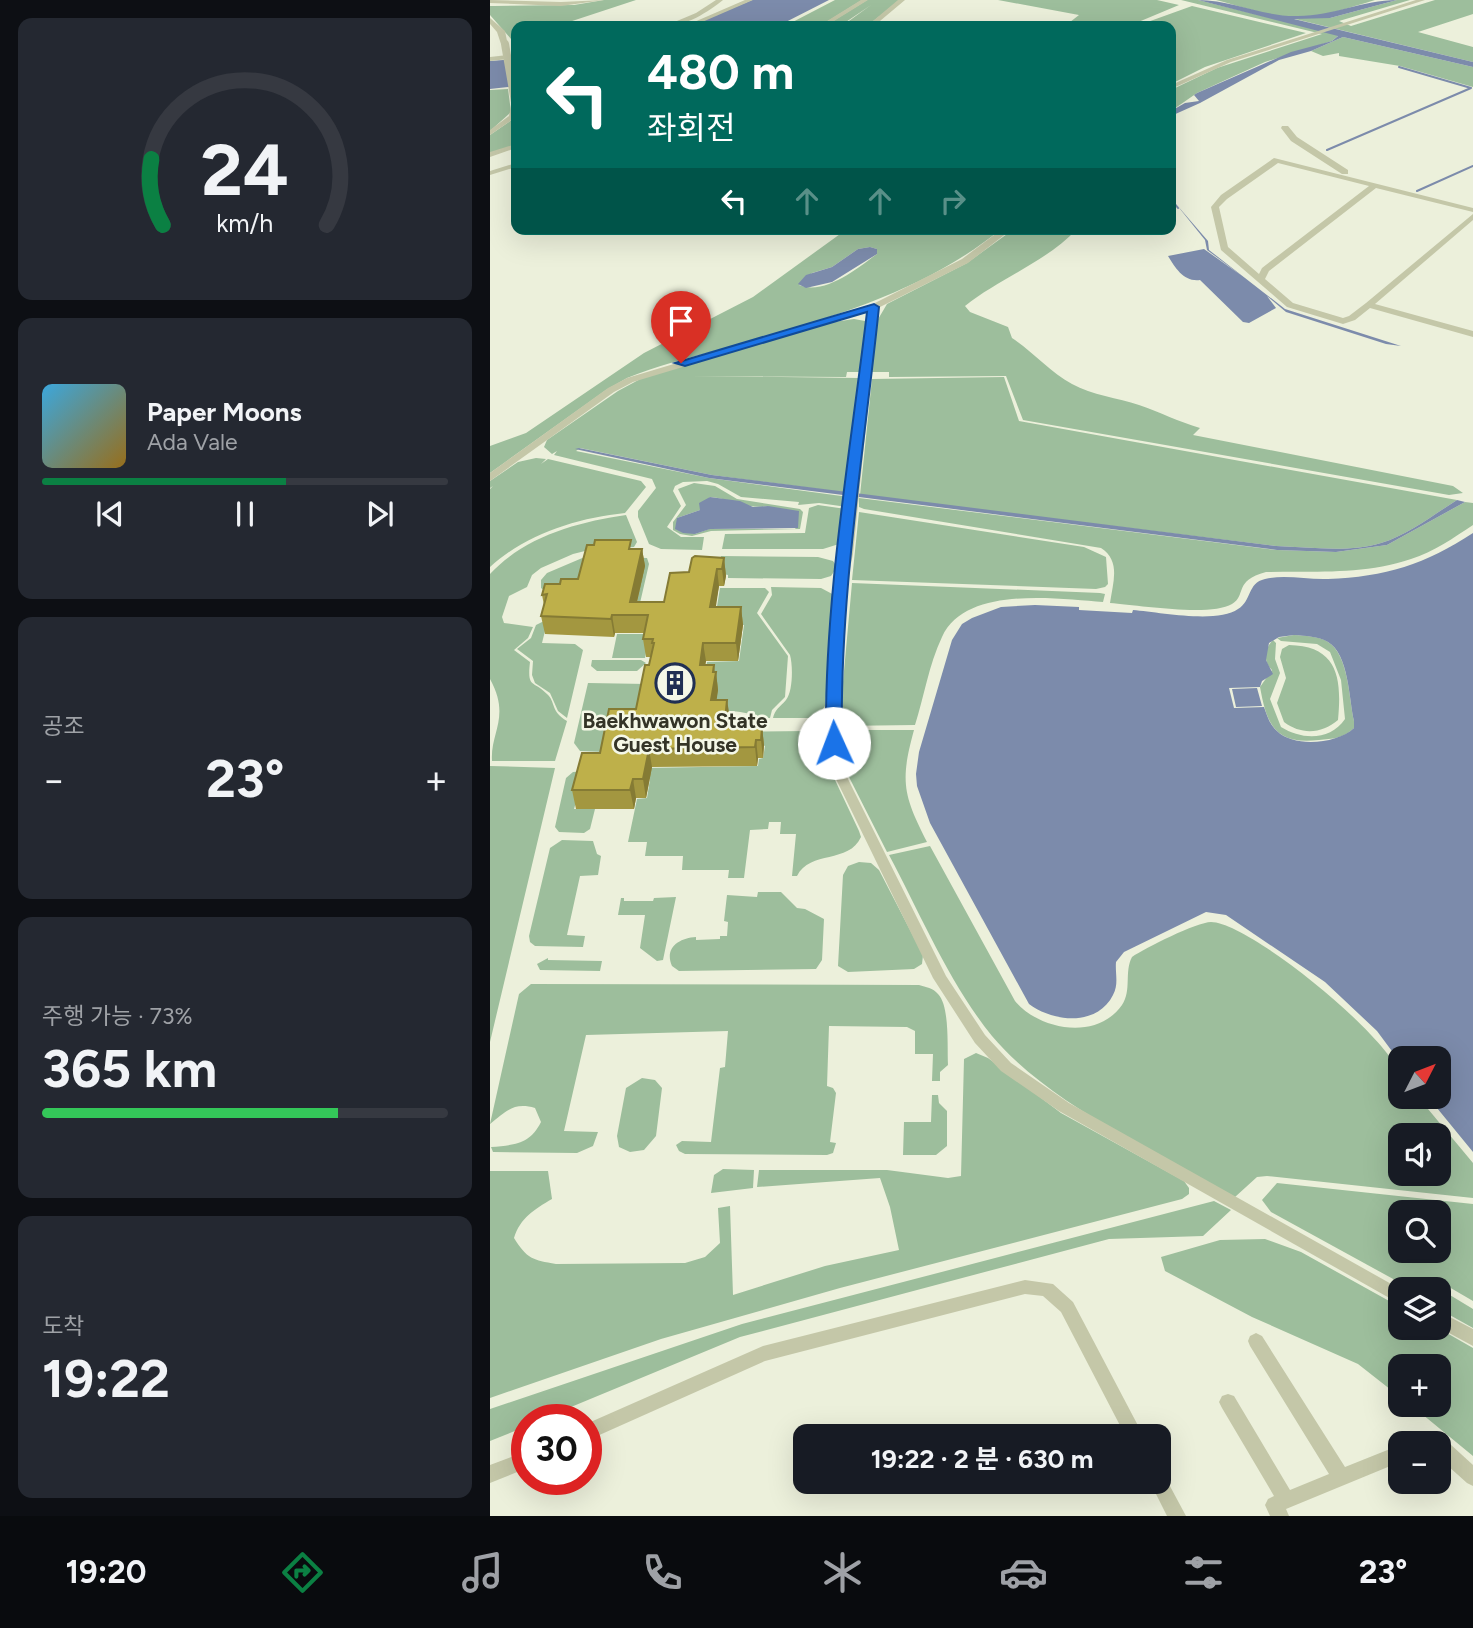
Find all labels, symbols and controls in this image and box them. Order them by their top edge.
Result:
text: 480 m [647,42,794,101]
icon: left [532,49,623,140]
text: 좌회전 [647,109,735,147]
text: 24 [201,126,289,213]
icon: left [715,182,753,220]
icon: ahead [788,182,826,220]
icon: ahead [861,182,899,220]
icon: right [934,182,972,220]
text: km/h [216,208,274,238]
pin [651,291,711,363]
icon: arrive [662,302,700,340]
text: Paper Moons [147,396,302,428]
text: Ada Vale [147,428,238,456]
icon: previous [91,495,129,533]
icon: pause [226,495,264,533]
icon: next [361,495,399,533]
building icon: Baekhwawon State Guest House [654,662,696,704]
position arrow [797,706,871,780]
place label: Baekhwawon State Guest House [582,708,768,757]
text: 공조 [42,712,84,740]
text: 23° [206,748,284,810]
text: − [42,757,66,803]
text: + [424,757,448,803]
text: 주행 가능 · 73% [42,1002,192,1030]
text: 365 km [42,1038,217,1100]
north arrow [1388,1046,1451,1110]
map controls [1388,1046,1451,1494]
button: sound [1388,1123,1451,1186]
button: search [1388,1200,1451,1263]
button: layers [1388,1277,1451,1340]
text: 도착 [42,1312,84,1340]
text: 19:22 [42,1348,170,1410]
button: + [1388,1354,1451,1417]
speed limit sign: 30 [511,1404,602,1495]
button: − [1388,1431,1451,1494]
text: 19:22 · 2 분 · 630 m [871,1443,1093,1475]
icon: directions [278,1548,327,1597]
icon: music [458,1548,507,1597]
icon: phone [638,1548,687,1597]
icon: climate [818,1548,867,1597]
icon: car [999,1548,1048,1597]
icon: filters [1179,1548,1228,1597]
text: 19:20 [66,1553,147,1591]
text: 23° [1359,1553,1407,1591]

